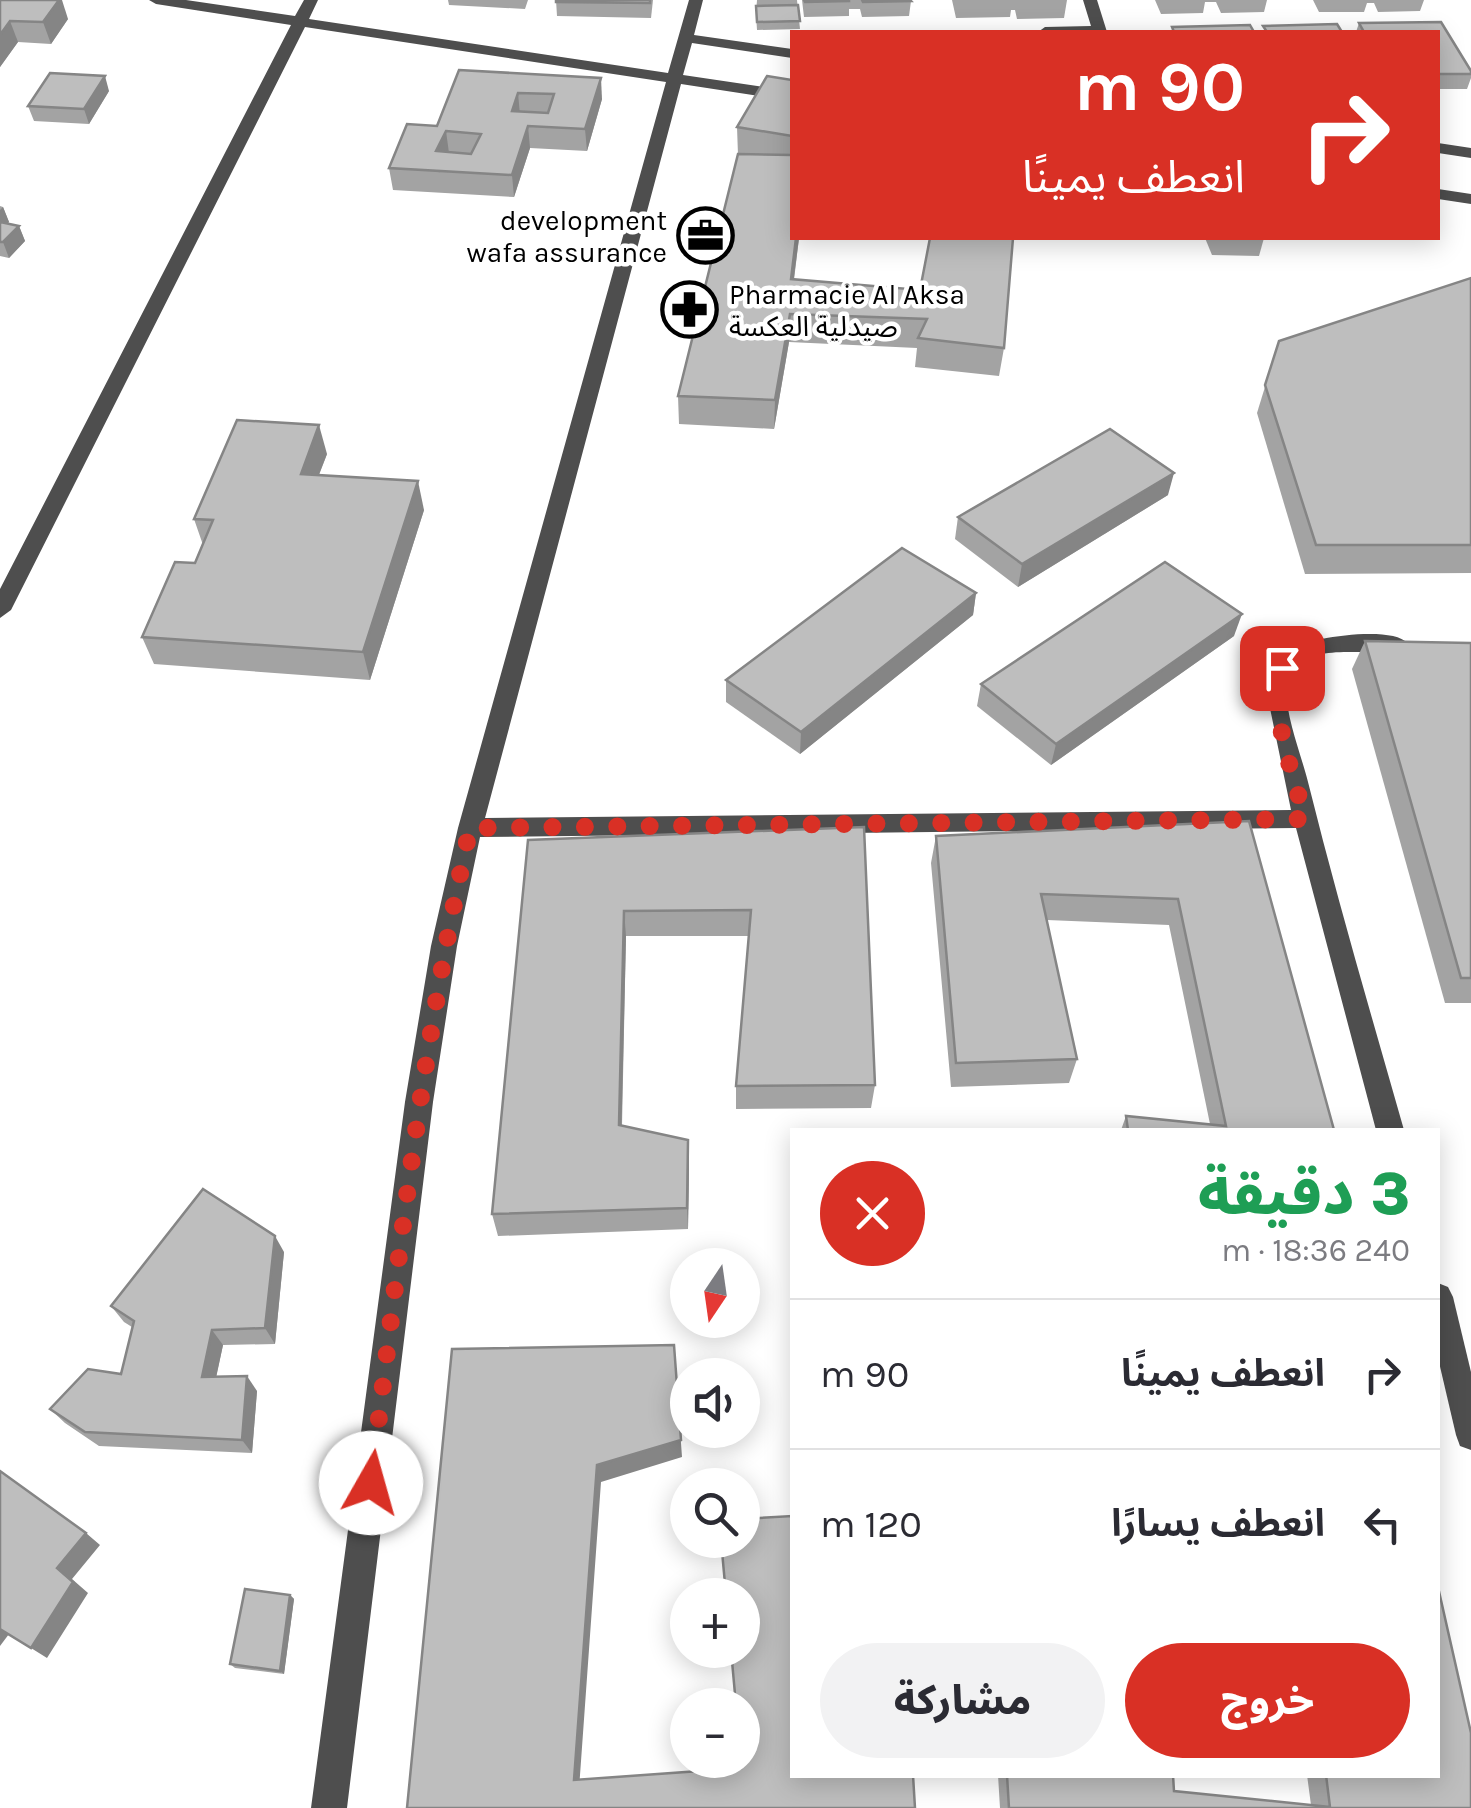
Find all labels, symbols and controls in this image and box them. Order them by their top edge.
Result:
text: 90 m [1074,46,1245,128]
icon: right [1280,70,1410,200]
text: انعطف يمينًا [1022,151,1245,203]
place label: development wafa assurance [467,204,667,269]
office icon: development wafa assurance [676,206,736,266]
place label: Pharmacie Al Aksa صيدلية العكسة [729,278,965,343]
pharmacy icon: Pharmacie Al Aksa صيدلية العكسة [660,280,720,340]
pin [1240,626,1325,711]
icon: arrive [1255,641,1310,696]
text: 3 دقيقة [1198,1159,1410,1229]
button: close [820,1161,925,1266]
text: 240 m · 18:36 [1221,1232,1410,1269]
north arrow [670,1248,760,1338]
map controls [670,1248,760,1778]
icon: right [1355,1347,1410,1402]
text: انعطف يمينًا [1121,1351,1325,1396]
text: 90 m [820,1352,909,1397]
button: sound [670,1358,760,1448]
position arrow [319,1431,423,1535]
button: search [670,1468,760,1558]
icon: left [1355,1497,1410,1552]
text: انعطف يسارًا [1111,1501,1325,1546]
text: 120 m [820,1502,922,1547]
button: + [670,1578,760,1668]
button: مشاركة [820,1643,1105,1758]
button: خروج [1125,1643,1410,1758]
button: − [670,1688,760,1778]

